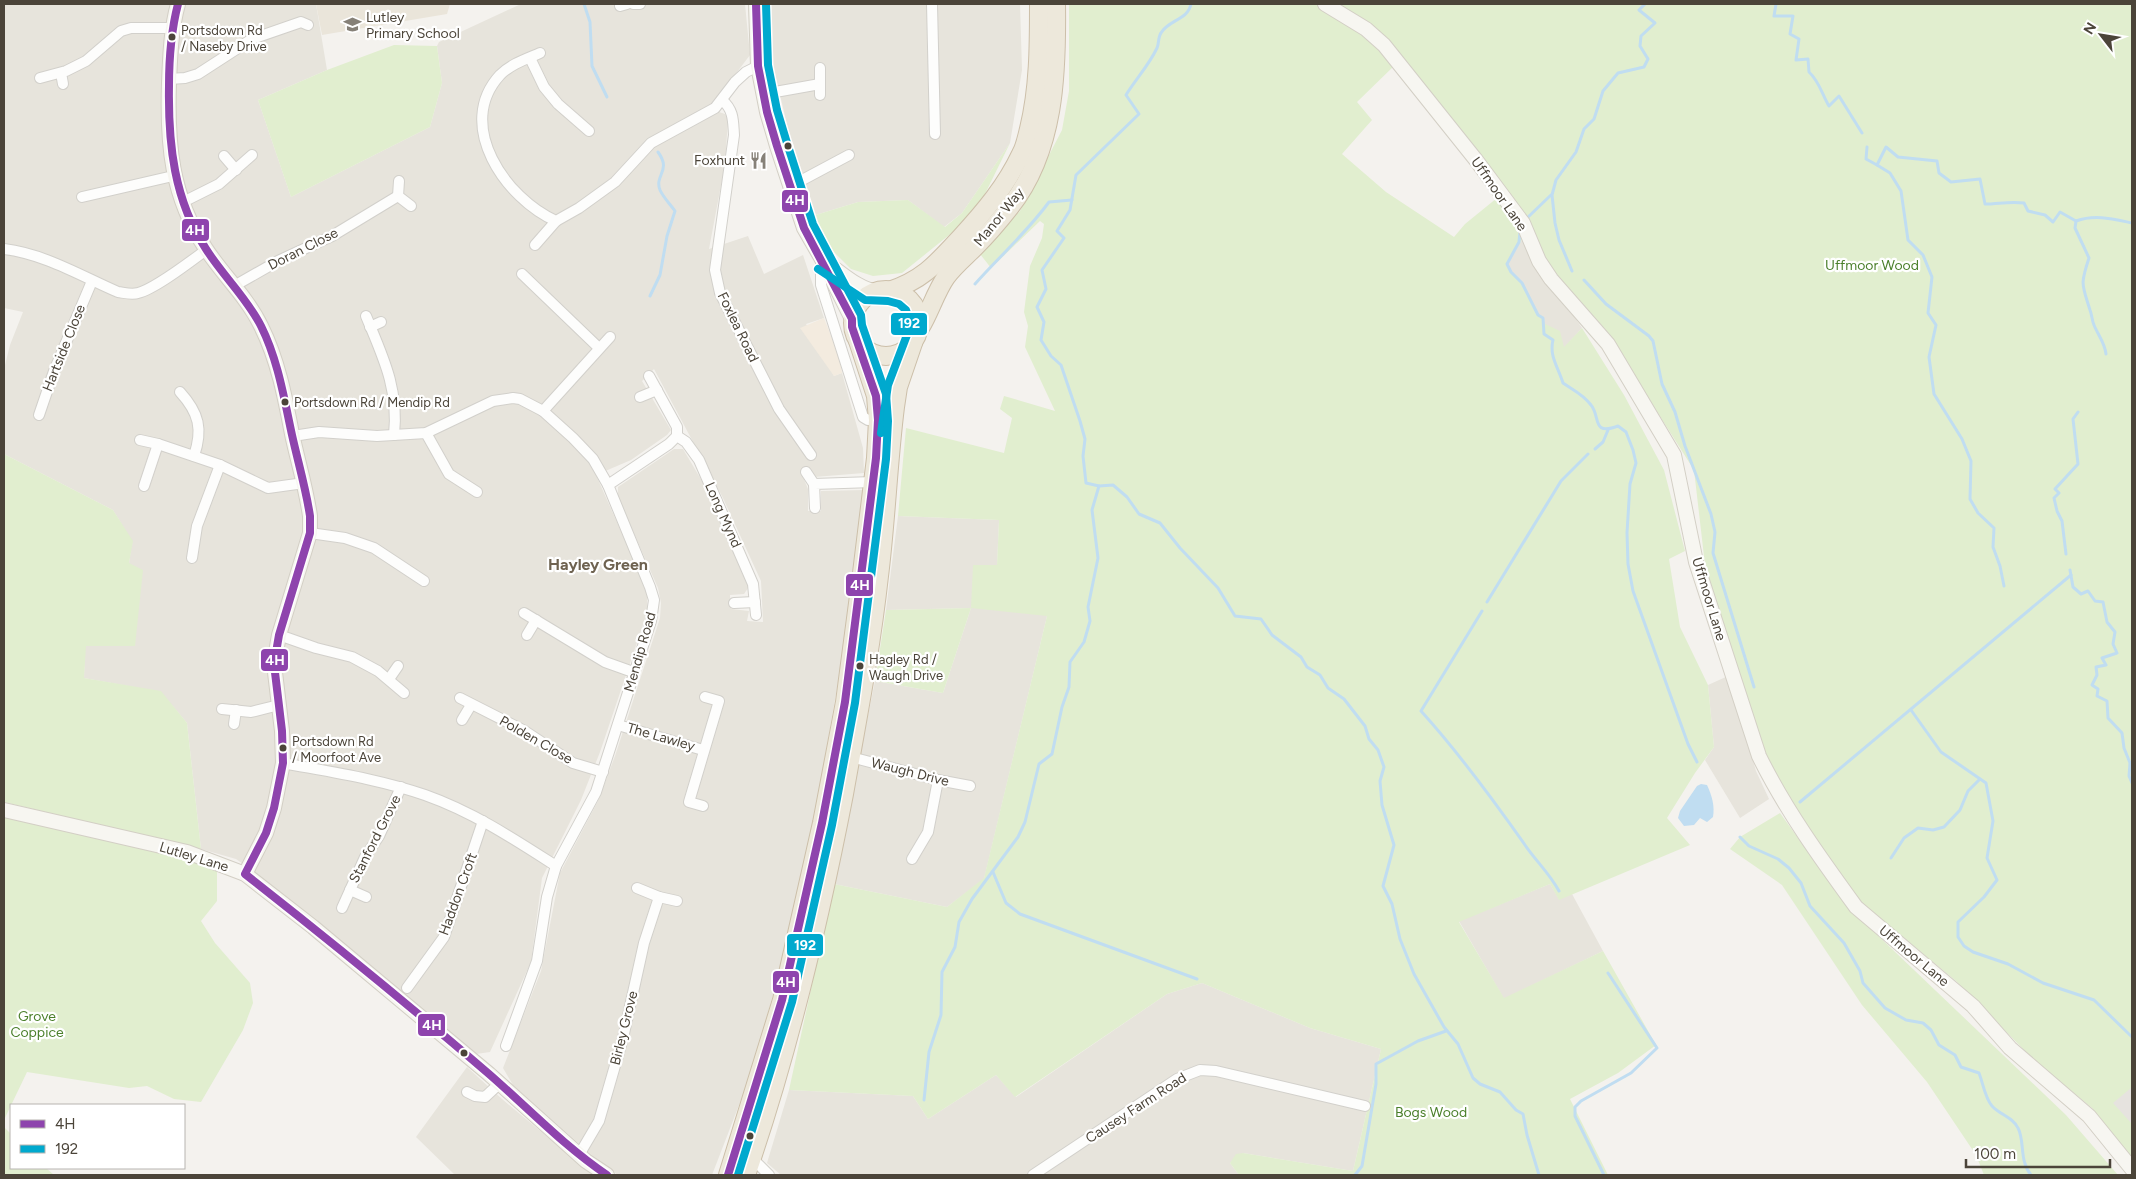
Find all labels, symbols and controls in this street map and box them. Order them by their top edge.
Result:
place label: Lutley Primary School [366,9,460,42]
north arrow [2076,10,2126,60]
school or university icon: Lutley Primary School [342,15,362,35]
text: N [2080,20,2100,38]
place label: Portsdown Rd / Naseby Drive [181,23,267,54]
marker: Portsdown Rd / Naseby Drive [167,32,177,42]
unlabelled marker [783,141,793,151]
restaurant icon: Foxhunt [749,150,769,170]
place label: Foxhunt [694,152,745,169]
street label: Uffmoor Lane [1467,154,1531,235]
street label: Manor Way [970,184,1028,250]
line badge: 4H [781,189,809,213]
text: 4H [785,192,805,209]
line badge: 4H [181,218,210,242]
text: 4H [185,222,205,239]
street label: Doran Close [265,224,341,274]
park label: Uffmoor Wood [1825,257,1919,274]
street label: Foxlea Road [714,289,762,365]
street label: Hartside Close [39,302,89,394]
line badge: 192 [890,312,928,336]
text: 192 [898,315,920,332]
place label: Portsdown Rd / Mendip Rd [294,395,450,410]
marker: Portsdown Rd / Mendip Rd [280,397,290,407]
street label: Long Mynd [701,480,745,550]
district label: Hayley Green [548,555,648,574]
street label: Uffmoor Lane [1688,555,1730,643]
line badge: 4H [845,573,874,597]
text: 4H [850,577,870,594]
street label: Mendip Road [620,610,660,694]
line badge: 4H [260,648,289,672]
text: 4H [265,652,285,669]
place label: Hagley Rd / Waugh Drive [869,652,943,683]
marker: Hagley Rd / Waugh Drive [855,661,865,671]
street label: Polden Close [496,712,576,768]
street label: The Lawley [625,719,698,755]
place label: Portsdown Rd / Moorfoot Ave [292,734,381,765]
marker: Portsdown Rd / Moorfoot Ave [278,743,288,753]
street label: Waugh Drive [869,754,951,790]
street label: Stanford Grove [346,792,405,886]
street label: Lutley Lane [157,838,231,876]
street label: Haddon Croft [435,850,481,938]
street label: Uffmoor Lane [1875,922,1953,991]
line badge: 192 [786,933,824,957]
text: 192 [794,937,816,954]
line badge: 4H [772,970,800,994]
text: 4H [776,974,796,991]
street label: Birley Grove [607,989,642,1067]
park label: Grove Coppice [10,1008,64,1041]
line badge: 4H [417,1013,446,1037]
text: 4H [422,1017,442,1034]
unlabelled marker [459,1048,469,1058]
street label: Causey Farm Road [1082,1069,1190,1147]
legend [10,1104,185,1169]
park label: Bogs Wood [1395,1104,1467,1121]
text: 4H [55,1115,76,1133]
unlabelled marker [745,1131,755,1141]
scale bar [1966,1136,2110,1168]
text: 192 [55,1140,78,1158]
text: 100 m [1974,1145,2016,1163]

